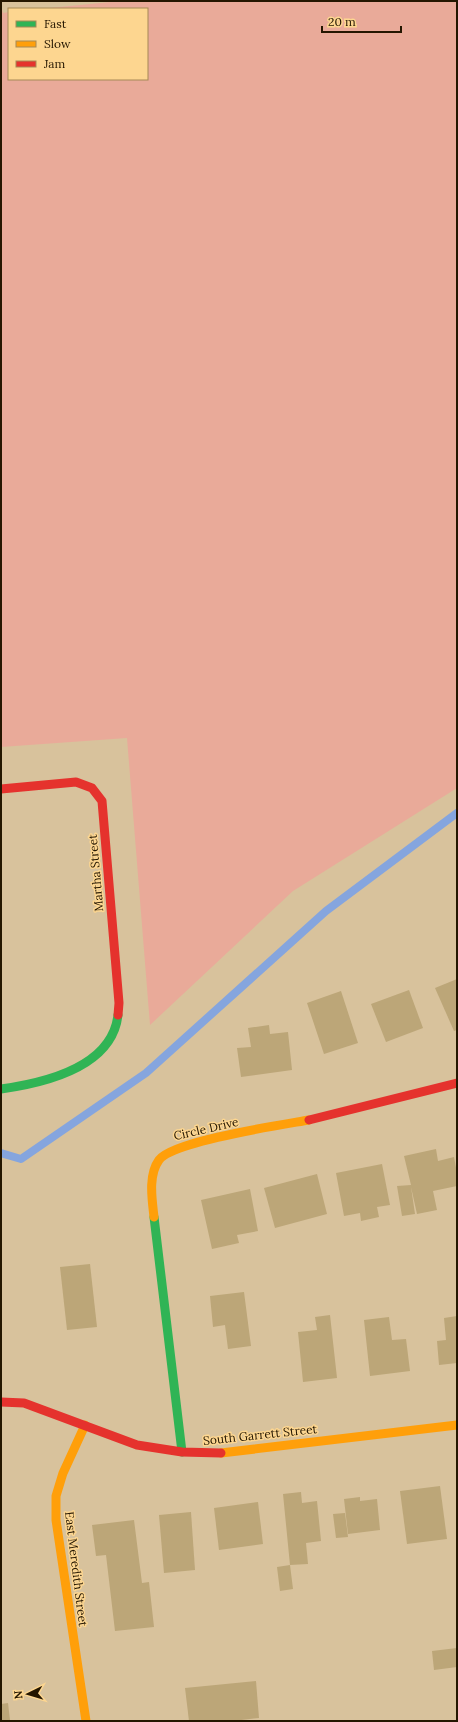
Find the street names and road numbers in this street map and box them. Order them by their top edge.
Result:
street label: Martha Street [85,833,106,912]
street label: Circle Drive [172,1114,240,1143]
street label: South Garrett Street [202,1421,318,1448]
street label: East Meredith Street [62,1511,91,1628]

